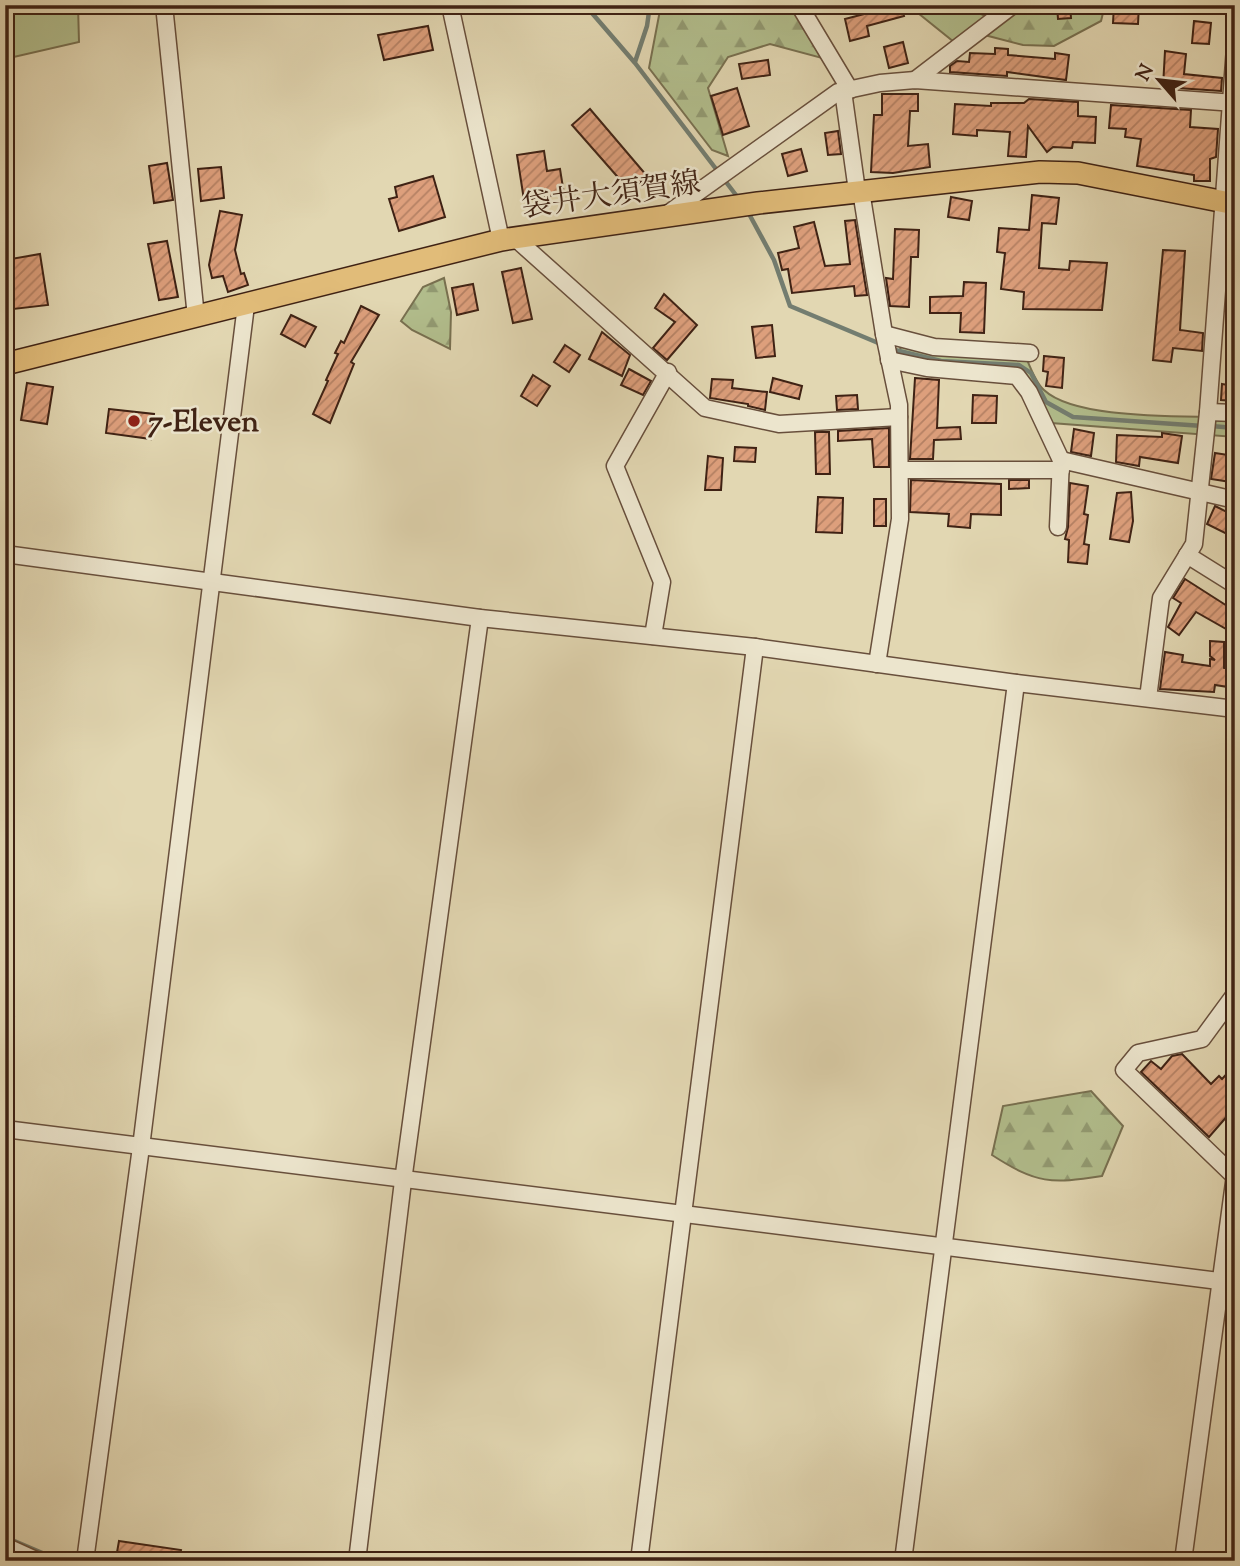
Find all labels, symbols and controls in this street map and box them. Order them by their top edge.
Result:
north arrow [1124,46,1194,116]
text: N [1131,60,1162,86]
street label: 袋井大須賀線 [519,163,703,230]
place label: 7-Eleven [148,402,259,445]
marker: 7-Eleven [126,413,142,429]

